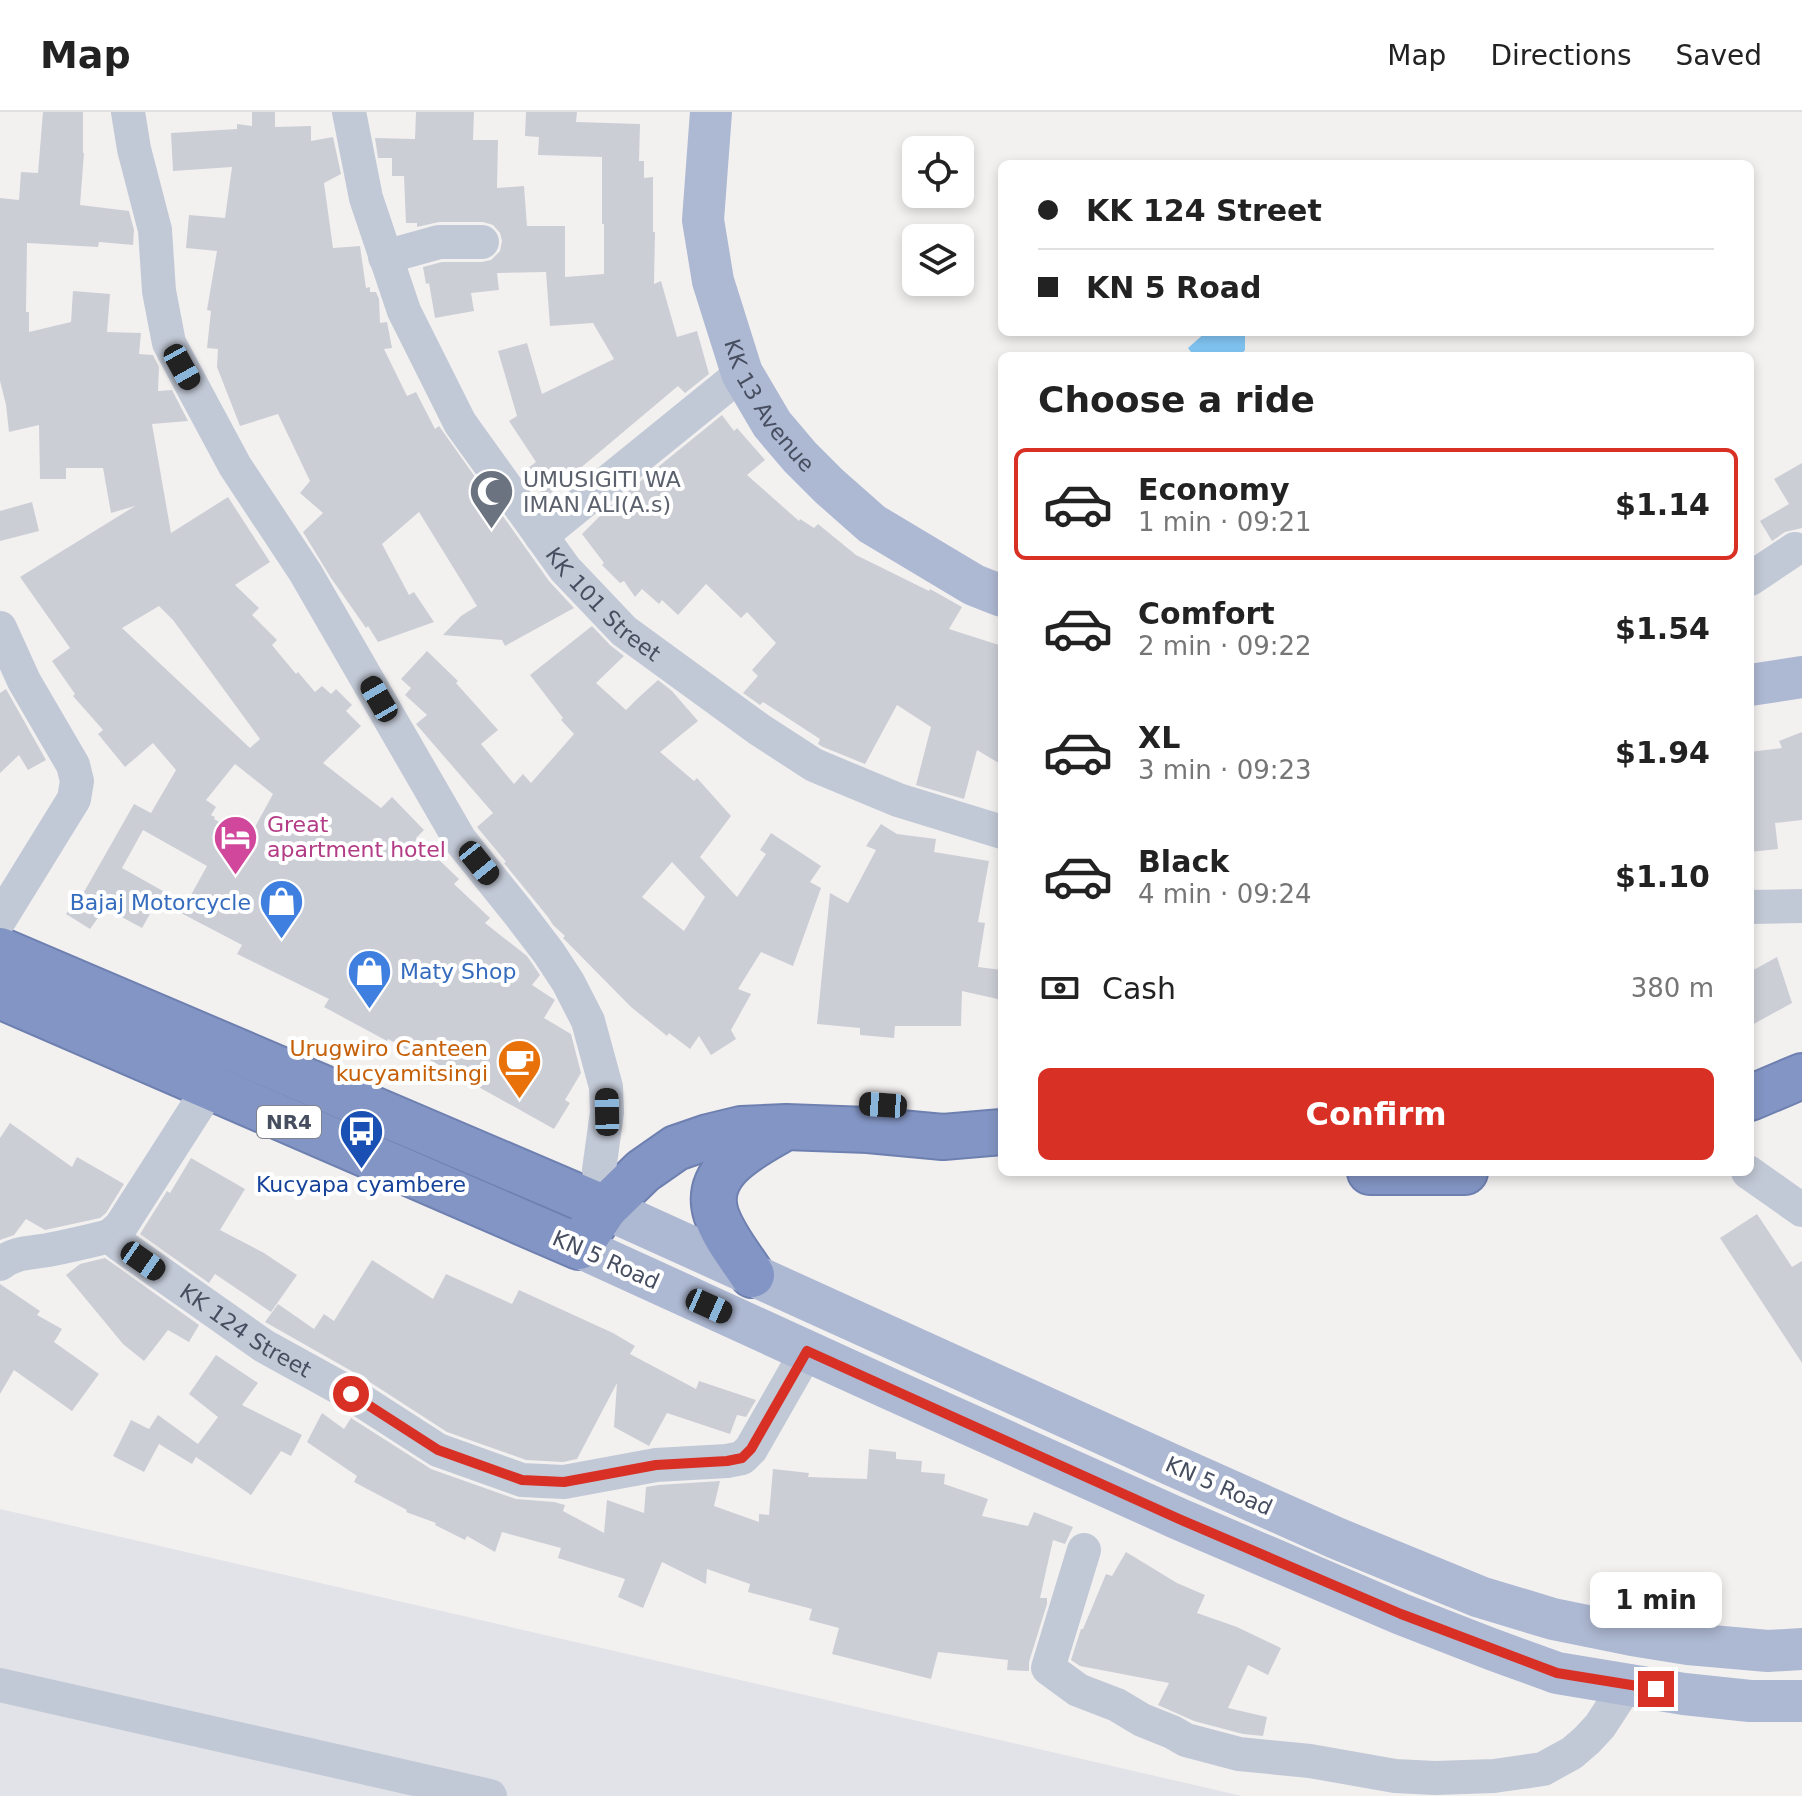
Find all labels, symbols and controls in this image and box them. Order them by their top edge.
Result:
text: Map [40,33,131,77]
text: Map [1387,39,1446,72]
text: Directions [1490,39,1631,72]
text: Saved [1675,39,1762,72]
map controls [902,136,974,296]
button: locate [902,136,974,208]
text: KK 124 Street [1086,193,1322,228]
button: layers [902,224,974,296]
text: KN 5 Road [1086,270,1262,305]
street label: KK 13 Avenue [720,336,820,477]
car [160,340,204,394]
text: Choose a ride [1038,379,1315,420]
place label: UMUSIGITI WA IMAN ALI(A.s) [523,467,681,517]
mosque icon: UMUSIGITI WA IMAN ALI(A.s) [468,468,516,531]
icon: car [1042,468,1114,540]
text: Economy [1138,472,1290,507]
text: $1.14 [1615,487,1710,522]
text: 1 min · 09:21 [1138,507,1312,537]
street label: KK 101 Street [541,542,666,666]
icon: car [1042,592,1114,664]
text: Comfort [1138,596,1275,631]
text: $1.54 [1615,611,1710,646]
text: 2 min · 09:22 [1138,631,1312,661]
car [357,672,401,726]
icon: car [1042,716,1114,788]
text: XL [1138,720,1180,755]
text: $1.94 [1615,735,1710,770]
text: 3 min · 09:23 [1138,755,1312,785]
place label: Great apartment hotel [267,812,446,862]
hotel icon: Great apartment hotel [212,813,260,876]
car [455,837,503,889]
icon: car [1042,840,1114,912]
text: Black [1138,844,1229,879]
text: $1.10 [1615,859,1710,894]
shop icon: Bajaj Motorcycle [258,878,306,941]
text: 4 min · 09:24 [1138,879,1312,909]
place label: Bajaj Motorcycle [70,890,251,915]
shop icon: Maty Shop [345,947,393,1010]
place label: Maty Shop [400,959,516,984]
icon: cash [1038,966,1082,1010]
text: Cash [1102,971,1176,1006]
text: 380 m [1631,973,1714,1003]
place label: Urugwiro Canteen kucyamitsingi [289,1036,488,1086]
cafe icon: Urugwiro Canteen kucyamitsingi [495,1037,543,1100]
button: Confirm [1038,1068,1714,1160]
car [595,1088,619,1136]
car [858,1091,908,1119]
road number: NR4 [257,1106,321,1138]
bus stop icon: Kucyapa cyambere [337,1107,385,1170]
place label: Kucyapa cyambere [256,1172,466,1197]
street label: KN 5 Road [549,1225,663,1295]
car [116,1237,170,1285]
street label: KK 124 Street [175,1279,316,1382]
car [682,1285,736,1327]
route start [333,1376,369,1412]
street label: KN 5 Road [1162,1451,1276,1521]
callout: 1 min [1590,1573,1722,1629]
text: 1 min [1615,1585,1697,1615]
route end [1638,1671,1674,1707]

